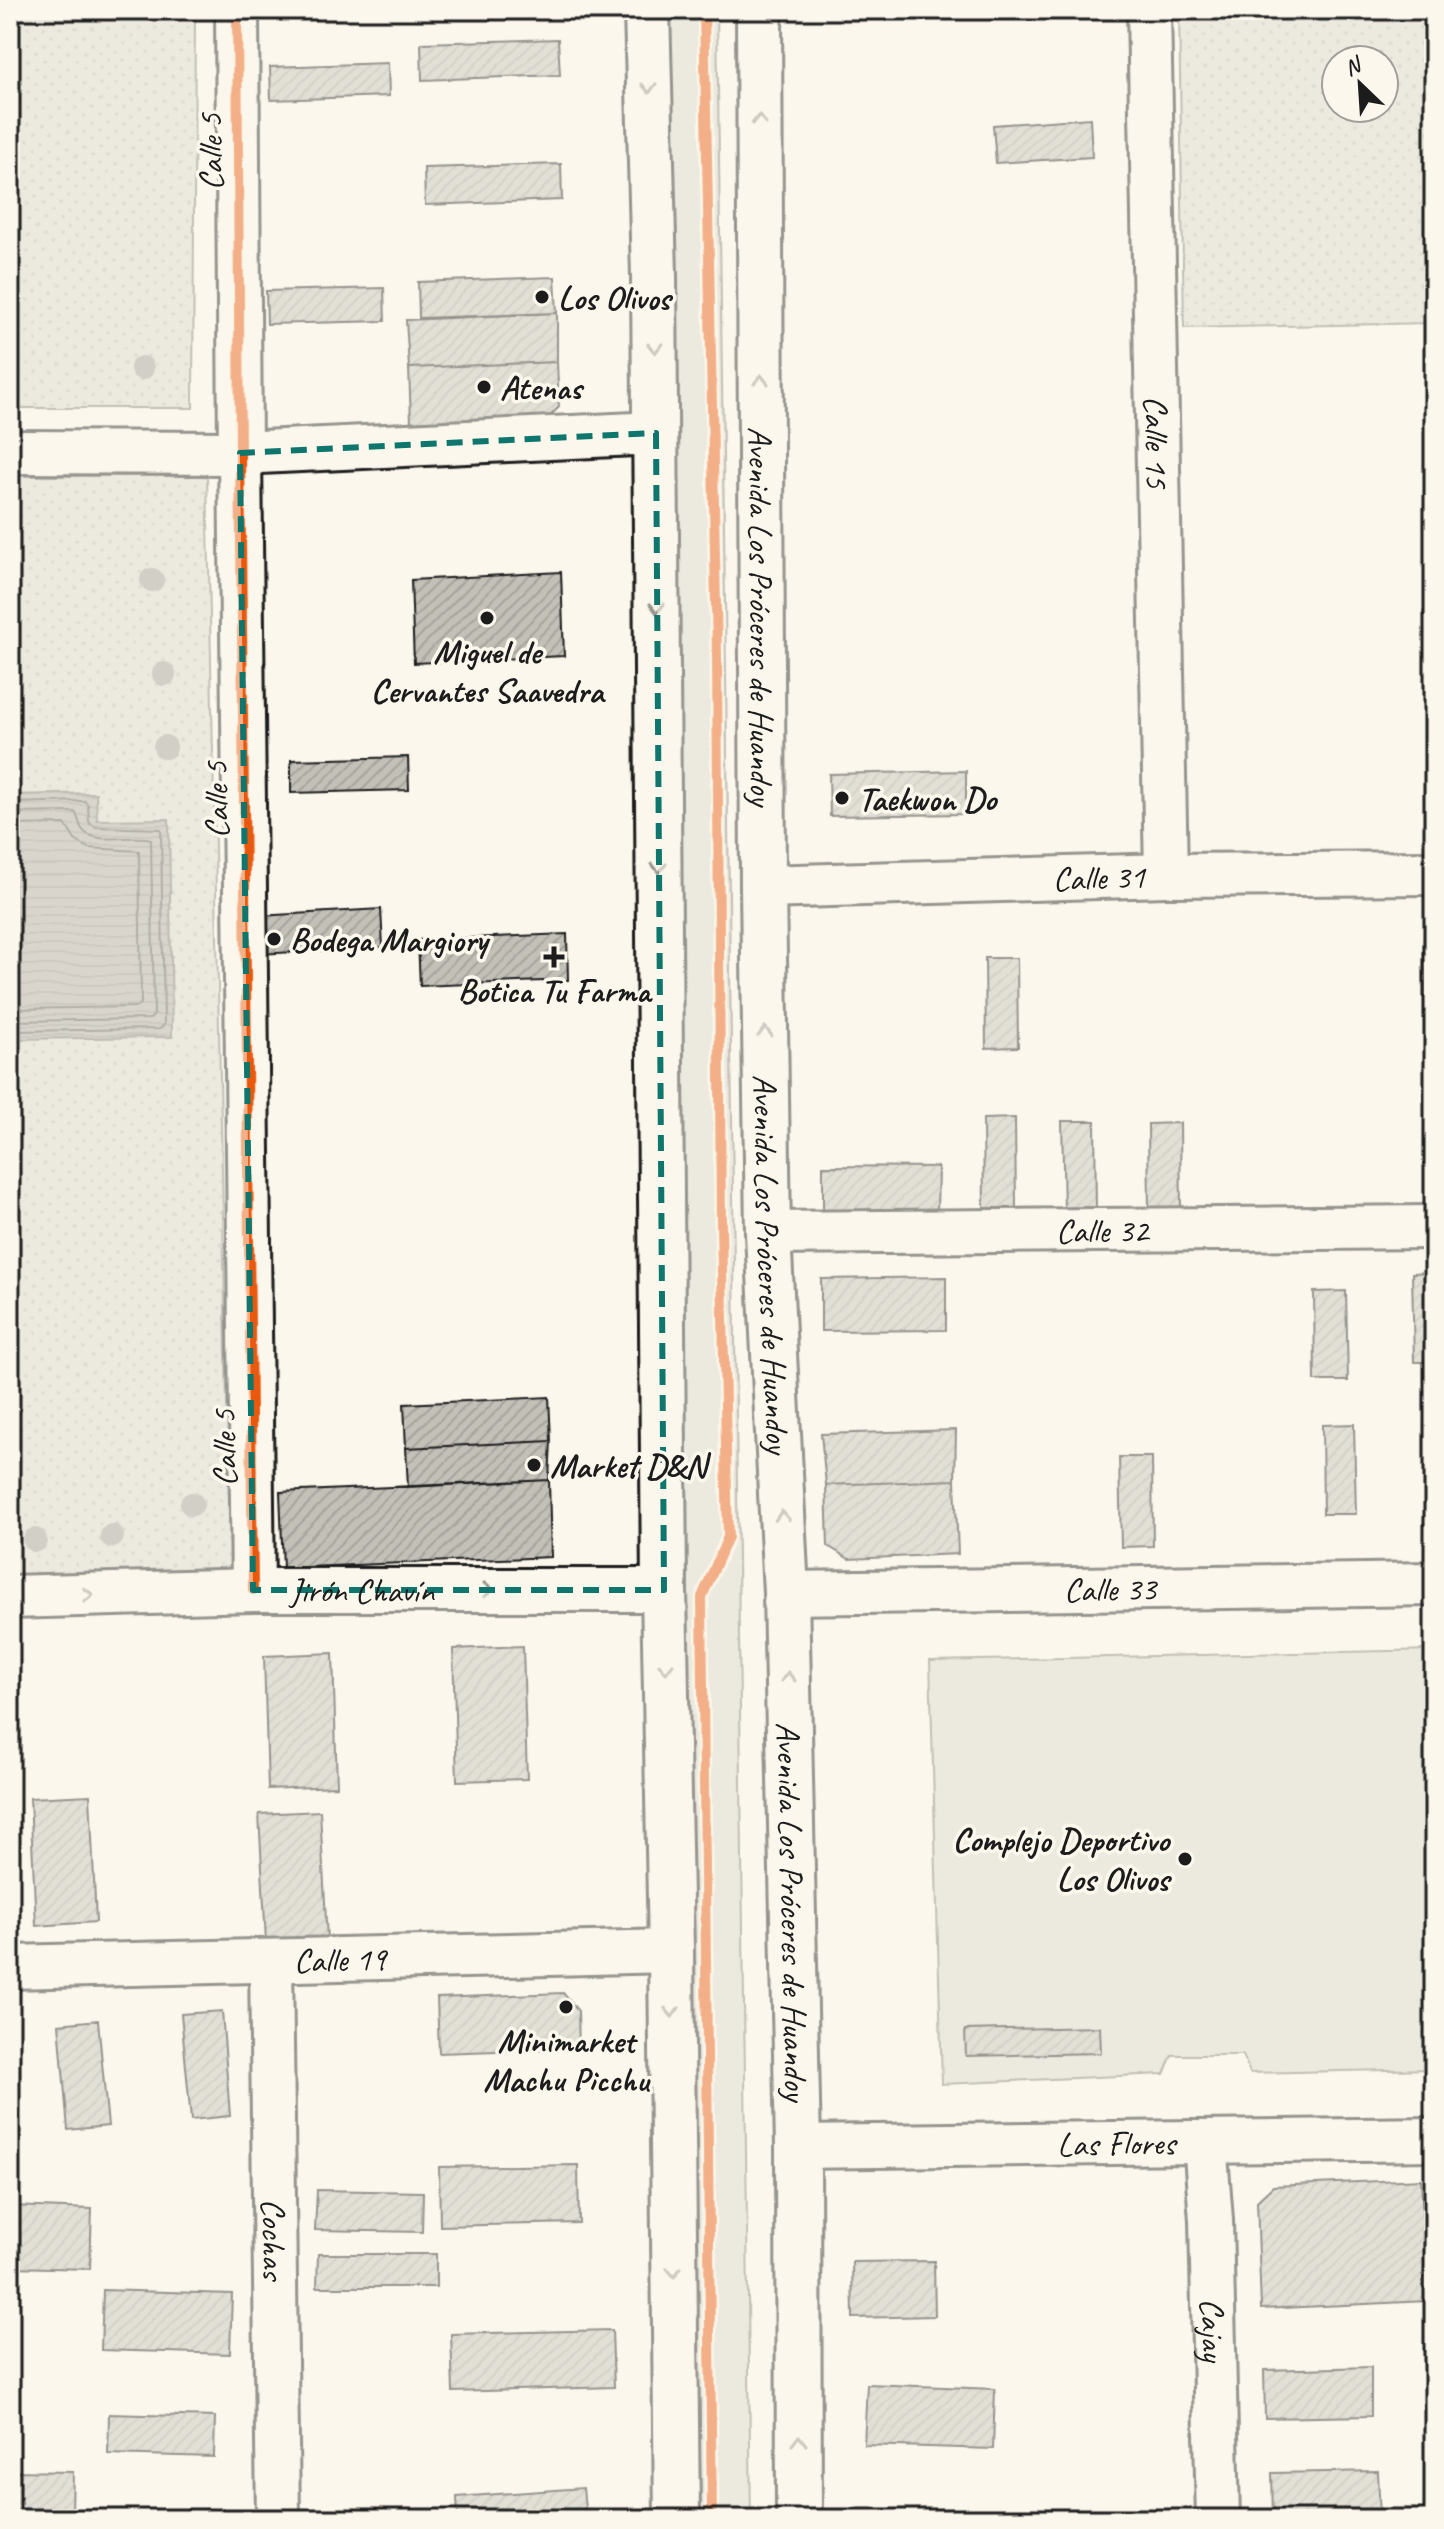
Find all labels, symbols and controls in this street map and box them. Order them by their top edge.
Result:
north arrow [1320,44,1400,124]
text: N [1340,50,1367,82]
one-way arrow [641,82,658,95]
street label: Calle 5 [189,112,232,190]
one-way arrow [750,113,768,126]
place label: Los Olivos [558,276,673,319]
marker: Los Olivos [533,288,551,306]
one-way arrow [646,342,664,355]
place label: Atenas [500,366,585,409]
one-way arrow [752,373,769,386]
marker: Atenas [475,378,493,396]
street label: Calle 15 [1135,395,1180,490]
street label: Avenida Los Próceres de Huandoy [739,426,784,808]
one-way arrow [648,602,666,615]
marker: Miguel de Cervantes Saavedra [478,609,496,627]
place label: Miguel de Cervantes Saavedra [371,630,606,712]
street label: Calle 5 [194,759,238,839]
place label: Taekwon Do [858,777,999,820]
marker: Taekwon Do [833,789,851,807]
street label: Calle 31 [1052,854,1147,900]
one-way arrow [650,862,668,875]
place label: Bodega Margiory [290,918,491,961]
marker: Bodega Margiory [265,930,283,948]
marker: Botica Tu Farma [545,948,563,966]
place label: Botica Tu Farma [458,969,653,1012]
one-way arrow [756,1025,774,1038]
street label: Avenida Los Próceres de Huandoy [744,1074,801,1457]
street label: Calle 32 [1056,1208,1151,1252]
street label: Calle 5 [202,1407,246,1487]
place label: Market D&N [550,1444,712,1487]
marker: Market D&N [525,1456,543,1474]
one-way arrow [774,1509,791,1522]
street label: Calle 33 [1064,1566,1159,1611]
street label: Jirón Chavín [288,1569,436,1612]
one-way arrow [482,1581,495,1599]
one-way arrow [82,1586,95,1603]
one-way arrow [657,1662,674,1675]
one-way arrow [779,1670,797,1683]
street label: Avenida Los Próceres de Huandoy [767,1721,819,2104]
place label: Complejo Deportivo Los Olivos [953,1818,1172,1900]
marker: Complejo Deportivo Los Olivos [1176,1850,1194,1868]
street label: Calle 19 [293,1936,389,1982]
marker: Minimarket Machu Picchu [557,1998,575,2016]
one-way arrow [663,2006,680,2019]
place label: Minimarket Machu Picchu [483,2019,651,2101]
street label: Las Flores [1057,2121,1178,2165]
street label: Cochas [252,2198,297,2283]
one-way arrow [665,2266,683,2279]
street label: Cajay [1191,2298,1236,2364]
one-way arrow [790,2434,808,2447]

